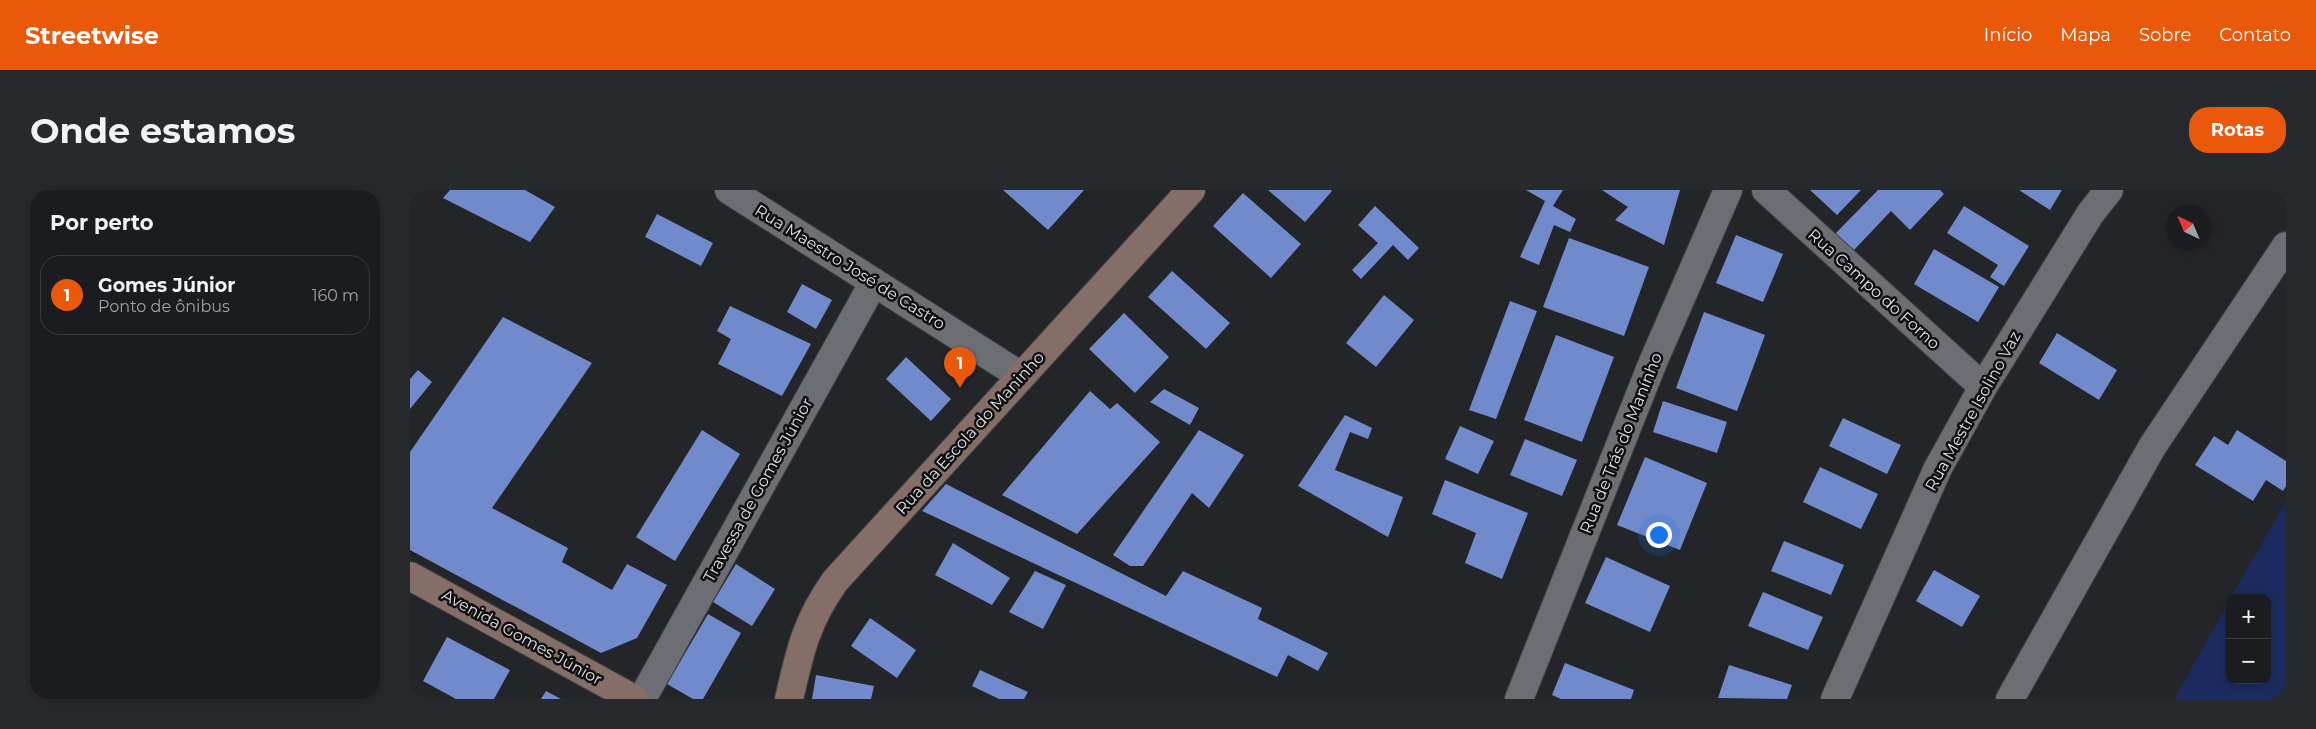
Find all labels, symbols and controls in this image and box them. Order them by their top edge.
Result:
text: Streetwise [25,21,159,50]
text: Início [1984,24,2032,46]
text: Mapa [2060,24,2111,46]
text: Sobre [2139,24,2191,46]
text: Contato [2219,24,2291,46]
button: Rotas [2189,107,2286,153]
text: Onde estamos [30,109,295,152]
street label: Rua Maestro José de Castro [751,200,949,334]
north arrow [2166,205,2211,250]
text: Por perto [50,210,154,235]
street label: Rua Campo do Forno [1804,225,1944,353]
text: Gomes Júnior [98,274,235,297]
text: 1 [64,286,70,305]
text: 160 m [312,286,359,305]
text: Ponto de ônibus [98,297,230,316]
street label: Rua Mestre Isolino Vaz [1921,328,2025,494]
pin: 1 [944,347,976,388]
street label: Rua da Escola do Maninho [892,348,1048,518]
street label: Rua de Trás do Manínho [1576,350,1666,536]
street label: Travessa de Gomes Júnior [699,395,817,585]
your location [1646,522,1672,548]
street label: Avenida Gomes Júnior [439,585,605,689]
map controls [2226,594,2271,684]
button: + [2226,594,2271,639]
button: − [2226,639,2271,684]

